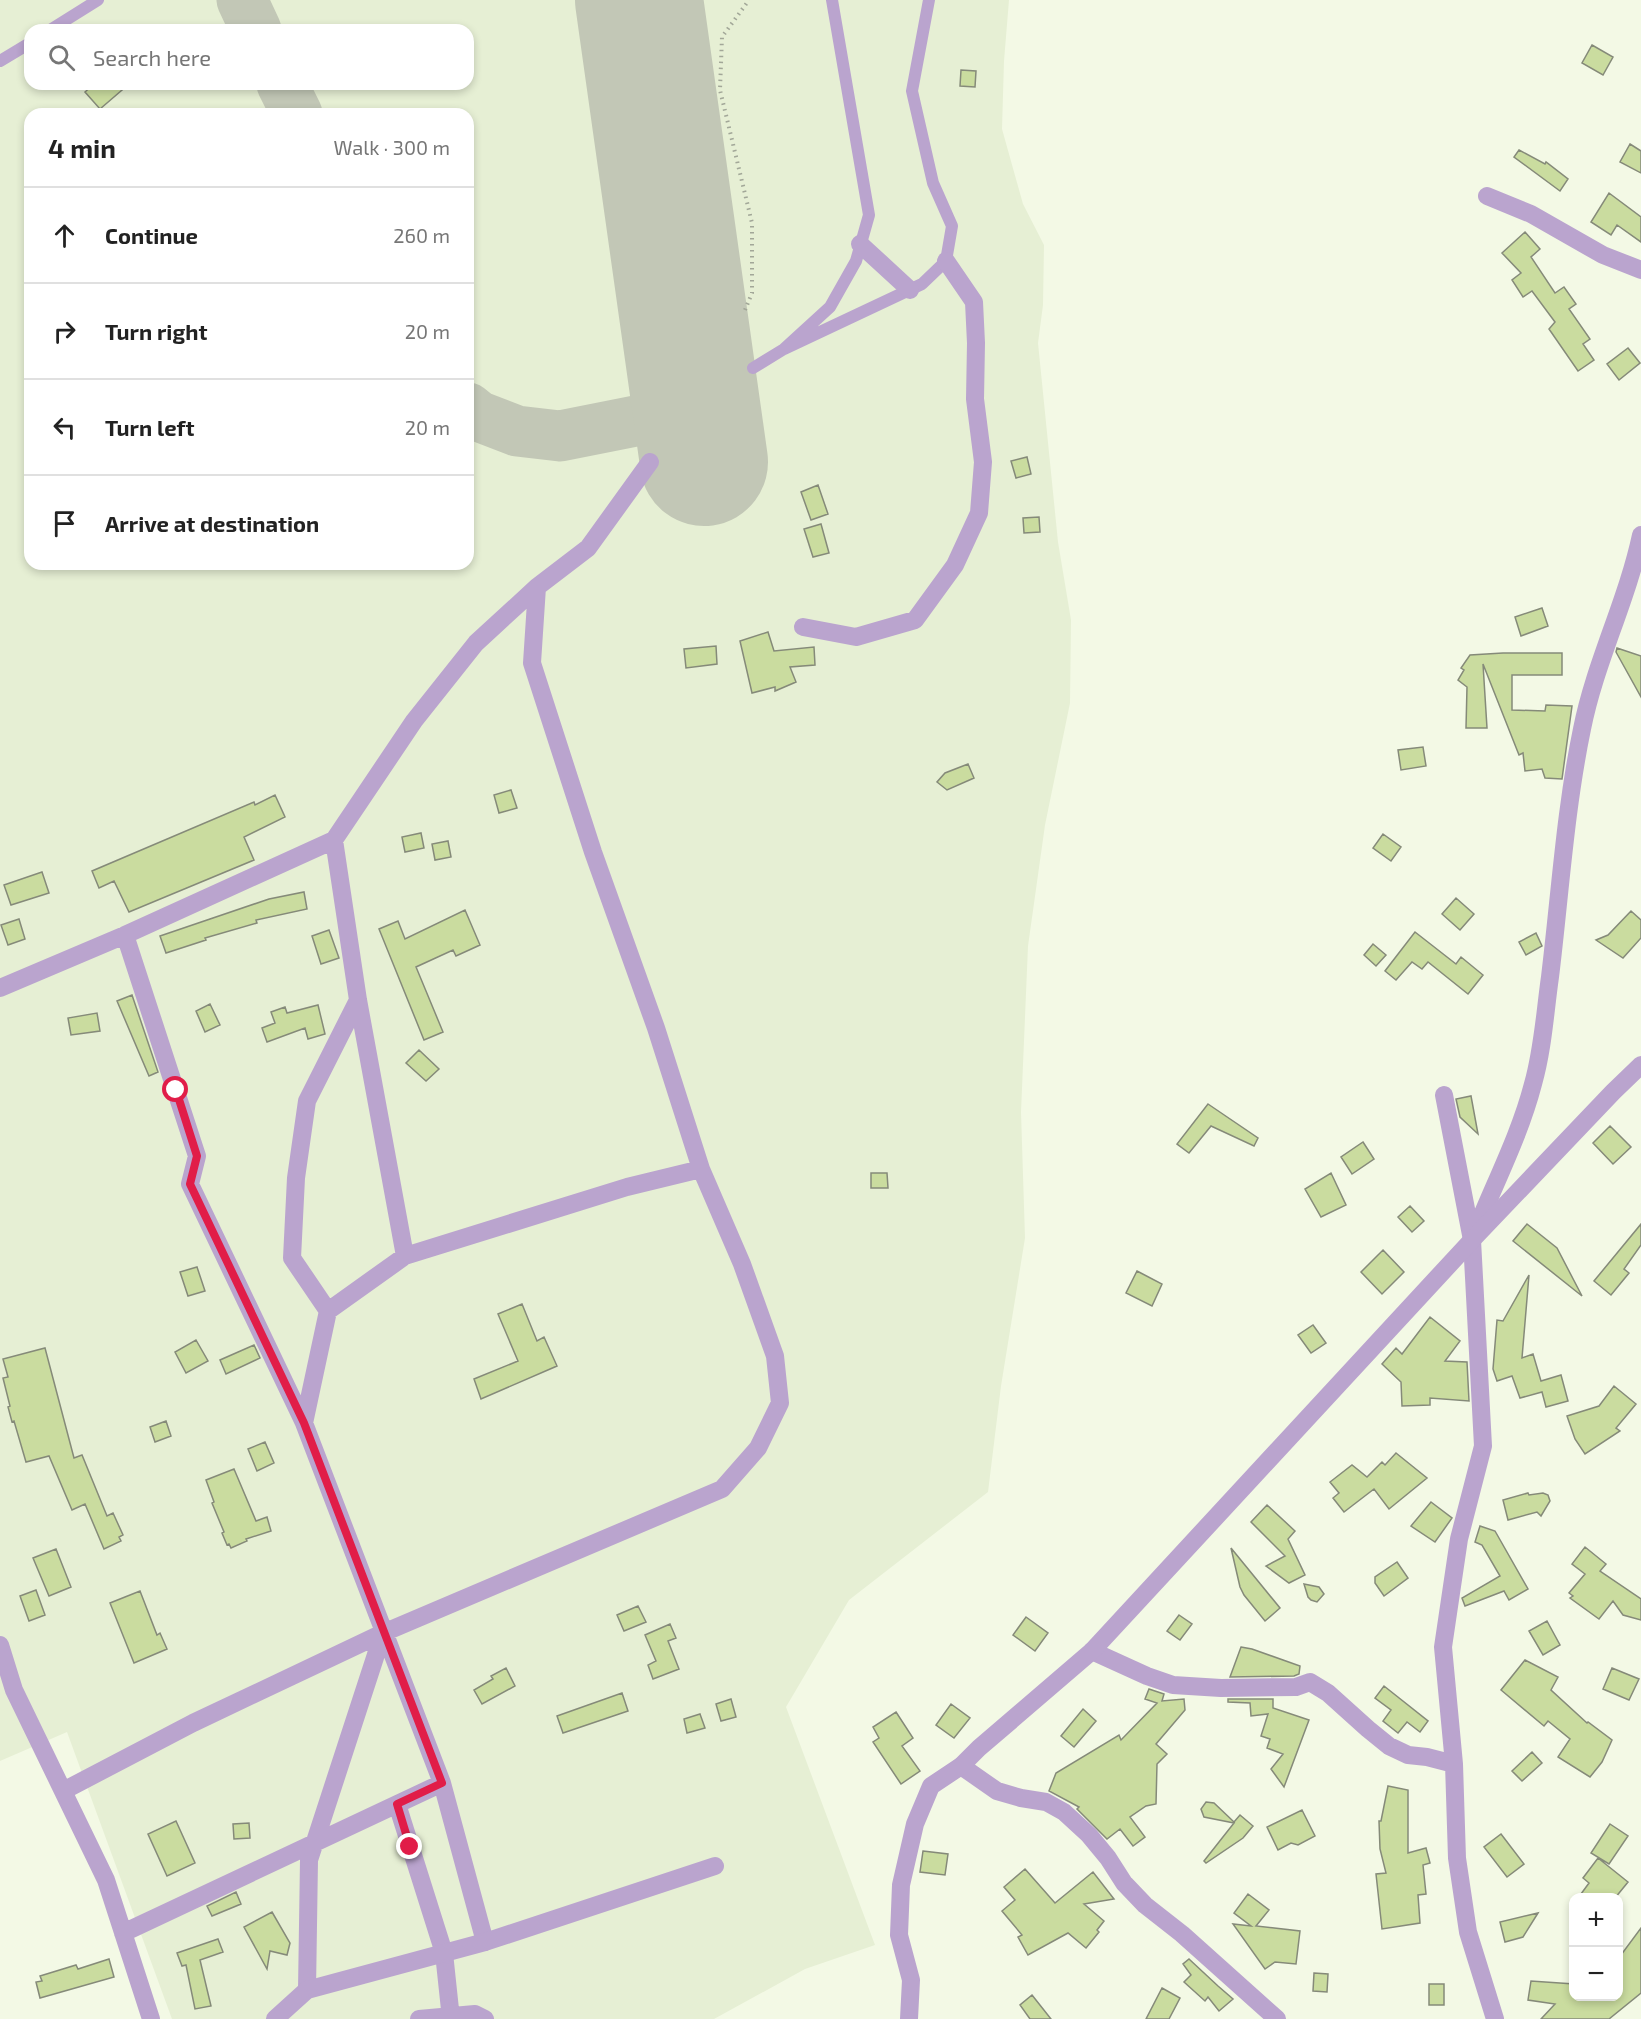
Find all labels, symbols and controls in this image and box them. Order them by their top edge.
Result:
search box [24,24,474,90]
icon: search [45,41,78,74]
text: Search here [93,44,211,70]
text: 4 min [48,132,116,163]
text: Walk · 300 m [334,135,450,159]
icon: ahead [48,219,81,252]
text: Continue [105,222,198,248]
text: 260 m [393,223,450,247]
icon: right [48,315,81,348]
text: Turn right [105,318,207,344]
text: 20 m [405,319,450,343]
icon: left [48,411,81,444]
text: Turn left [105,414,194,440]
text: 20 m [405,415,450,439]
icon: arrive [48,507,81,540]
text: Arrive at destination [105,510,319,536]
route start [162,1076,188,1102]
route end [396,1833,422,1859]
map controls [1569,1893,1623,2001]
button: + [1569,1893,1623,1947]
button: − [1569,1947,1623,2001]

